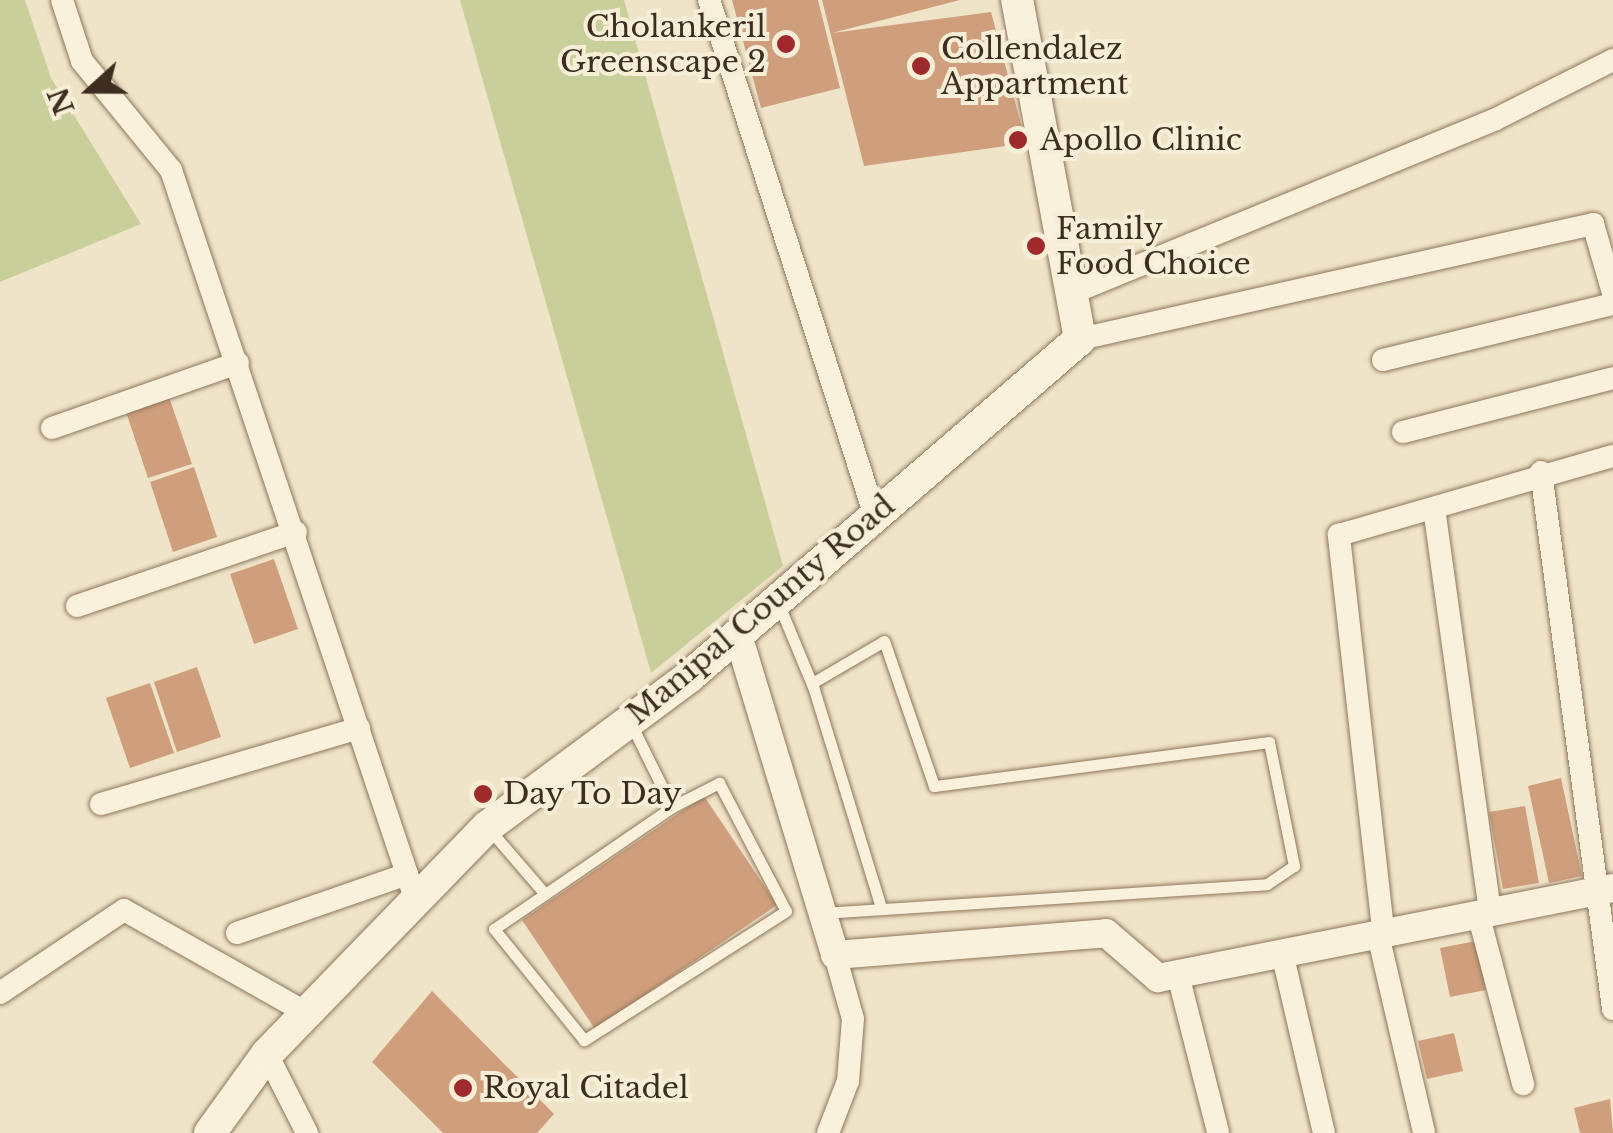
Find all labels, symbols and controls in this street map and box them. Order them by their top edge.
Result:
place label: Cholankeril Greenscape 2 [560,9,766,80]
place label: Collendalez Appartment [941,31,1129,102]
marker: Cholankeril Greenscape 2 [775,33,797,55]
north arrow [40,40,140,140]
marker: Collendalez Appartment [910,55,932,77]
text: N [40,82,83,119]
place label: Apollo Clinic [1040,122,1242,158]
marker: Apollo Clinic [1005,127,1031,153]
place label: Family Food Choice [1056,211,1251,282]
marker: Family Food Choice [1025,235,1047,257]
street label: Manipal County Road [620,487,902,733]
place label: Day To Day [503,776,684,812]
marker: Day To Day [472,783,494,805]
place label: Royal Citadel [483,1070,689,1106]
marker: Royal Citadel [452,1077,474,1099]

